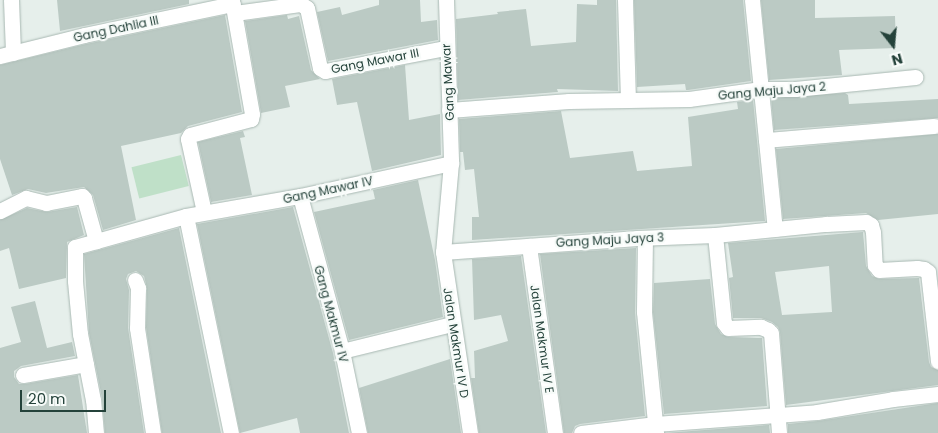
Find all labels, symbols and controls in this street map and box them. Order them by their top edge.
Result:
street label: Gang Dahlia III [72,13,160,45]
north arrow [868,20,918,70]
street label: Gang Mawar [439,43,457,121]
street label: Gang Mawar III [330,45,420,77]
text: N [889,48,905,70]
street label: Gang Maju Jaya 2 [717,79,827,103]
street label: Gang Mawar IV [282,173,374,207]
street label: Gang Maju Jaya 3 [556,230,664,250]
street label: Gang Makmur IV [311,264,351,364]
street label: Jalan Makmur IV E [527,284,557,394]
street label: Jalan Makmur IV D [440,287,472,399]
scale bar [22,380,109,412]
text: 20 m [28,388,66,409]

